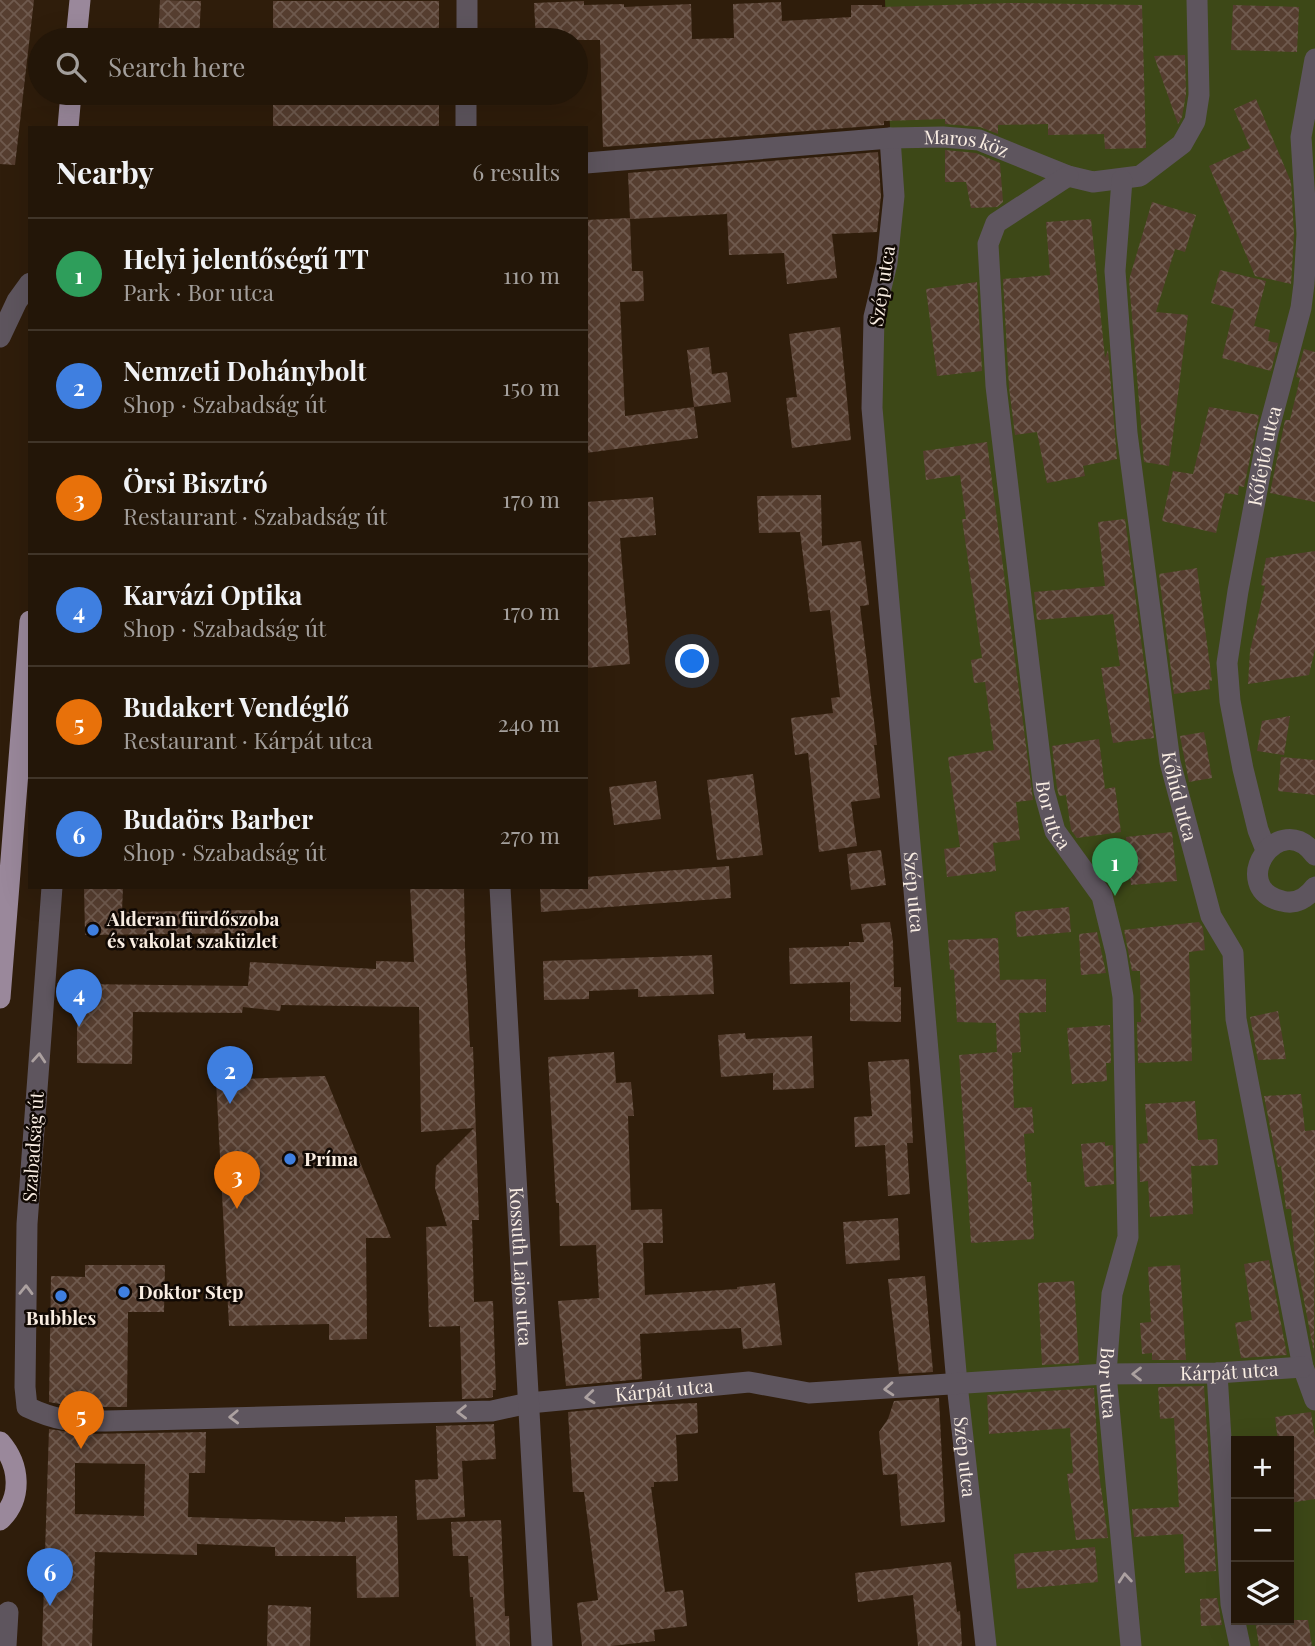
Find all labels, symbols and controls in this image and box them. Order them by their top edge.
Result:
search box [28,28,588,105]
icon: search [52,48,90,86]
text: Search here [108,49,245,84]
street label: Maros köz [923,123,1013,163]
text: Nearby [56,152,154,192]
text: 6 results [472,156,560,187]
text: Helyi jelentőségű TT [123,241,369,276]
street label: Szép utca [862,243,900,328]
text: 1 [75,259,83,290]
text: 110 m [503,259,560,290]
text: Park · Bor utca [123,276,274,307]
text: Nemzeti Dohánybolt [123,353,367,388]
text: 2 [73,371,85,402]
text: 150 m [502,371,560,402]
text: Shop · Szabadság út [123,388,326,419]
street label: Kőfejtő utca [1240,402,1287,508]
text: Örsi Bisztró [123,465,268,500]
text: 3 [73,483,85,514]
text: 170 m [502,483,560,514]
text: Restaurant · Szabadság út [123,500,387,531]
text: Karvázi Optika [123,577,302,612]
text: 4 [73,595,85,626]
text: 170 m [502,595,560,626]
text: Shop · Szabadság út [123,612,326,643]
your location [675,644,709,678]
text: Budakert Vendéglő [123,689,349,724]
text: 5 [74,707,84,738]
text: 240 m [498,707,560,738]
text: Restaurant · Kárpát utca [123,724,373,755]
street label: Kőhíd utca [1157,750,1205,844]
street label: Bor utca [1031,779,1078,854]
text: Budaörs Barber [123,801,313,836]
text: 6 [73,819,85,850]
text: 270 m [500,819,560,850]
text: Shop · Szabadság út [123,836,326,867]
pin: 1 [1092,838,1138,896]
street label: Szép utca [899,850,932,934]
place label: Alderan fürdőszoba és vakolat szaküzlet [106,905,280,953]
marker: Alderan fürdőszoba és vakolat szaküzlet [85,922,101,938]
pin: 4 [56,969,102,1027]
pin: 2 [207,1046,253,1104]
one-way arrow [31,1052,46,1063]
street label: Szabadság út [15,1091,49,1203]
place label: Príma [304,1145,358,1171]
pin: 3 [214,1151,260,1209]
marker: Príma [282,1151,298,1167]
street label: Kossuth Lajos utca [505,1186,539,1347]
place label: Doktor Step [138,1278,243,1304]
one-way arrow [19,1284,34,1295]
marker: Doktor Step [116,1284,132,1300]
marker: Bubbles [53,1288,69,1304]
place label: Bubbles [26,1304,96,1330]
street label: Bor utca [1094,1346,1124,1420]
street label: Kárpát utca [1180,1355,1280,1385]
one-way arrow [1131,1366,1142,1382]
street label: Kárpát utca [614,1371,715,1407]
one-way arrow [883,1381,894,1396]
one-way arrow [584,1389,595,1404]
pin: 5 [58,1391,104,1449]
one-way arrow [456,1404,466,1420]
one-way arrow [228,1410,239,1425]
street label: Szép utca [949,1415,983,1499]
map controls [1231,1436,1294,1625]
button: + [1231,1436,1294,1499]
button: − [1231,1499,1294,1562]
pin: 6 [27,1548,73,1606]
button: layers [1231,1562,1294,1625]
one-way arrow [1118,1572,1133,1583]

